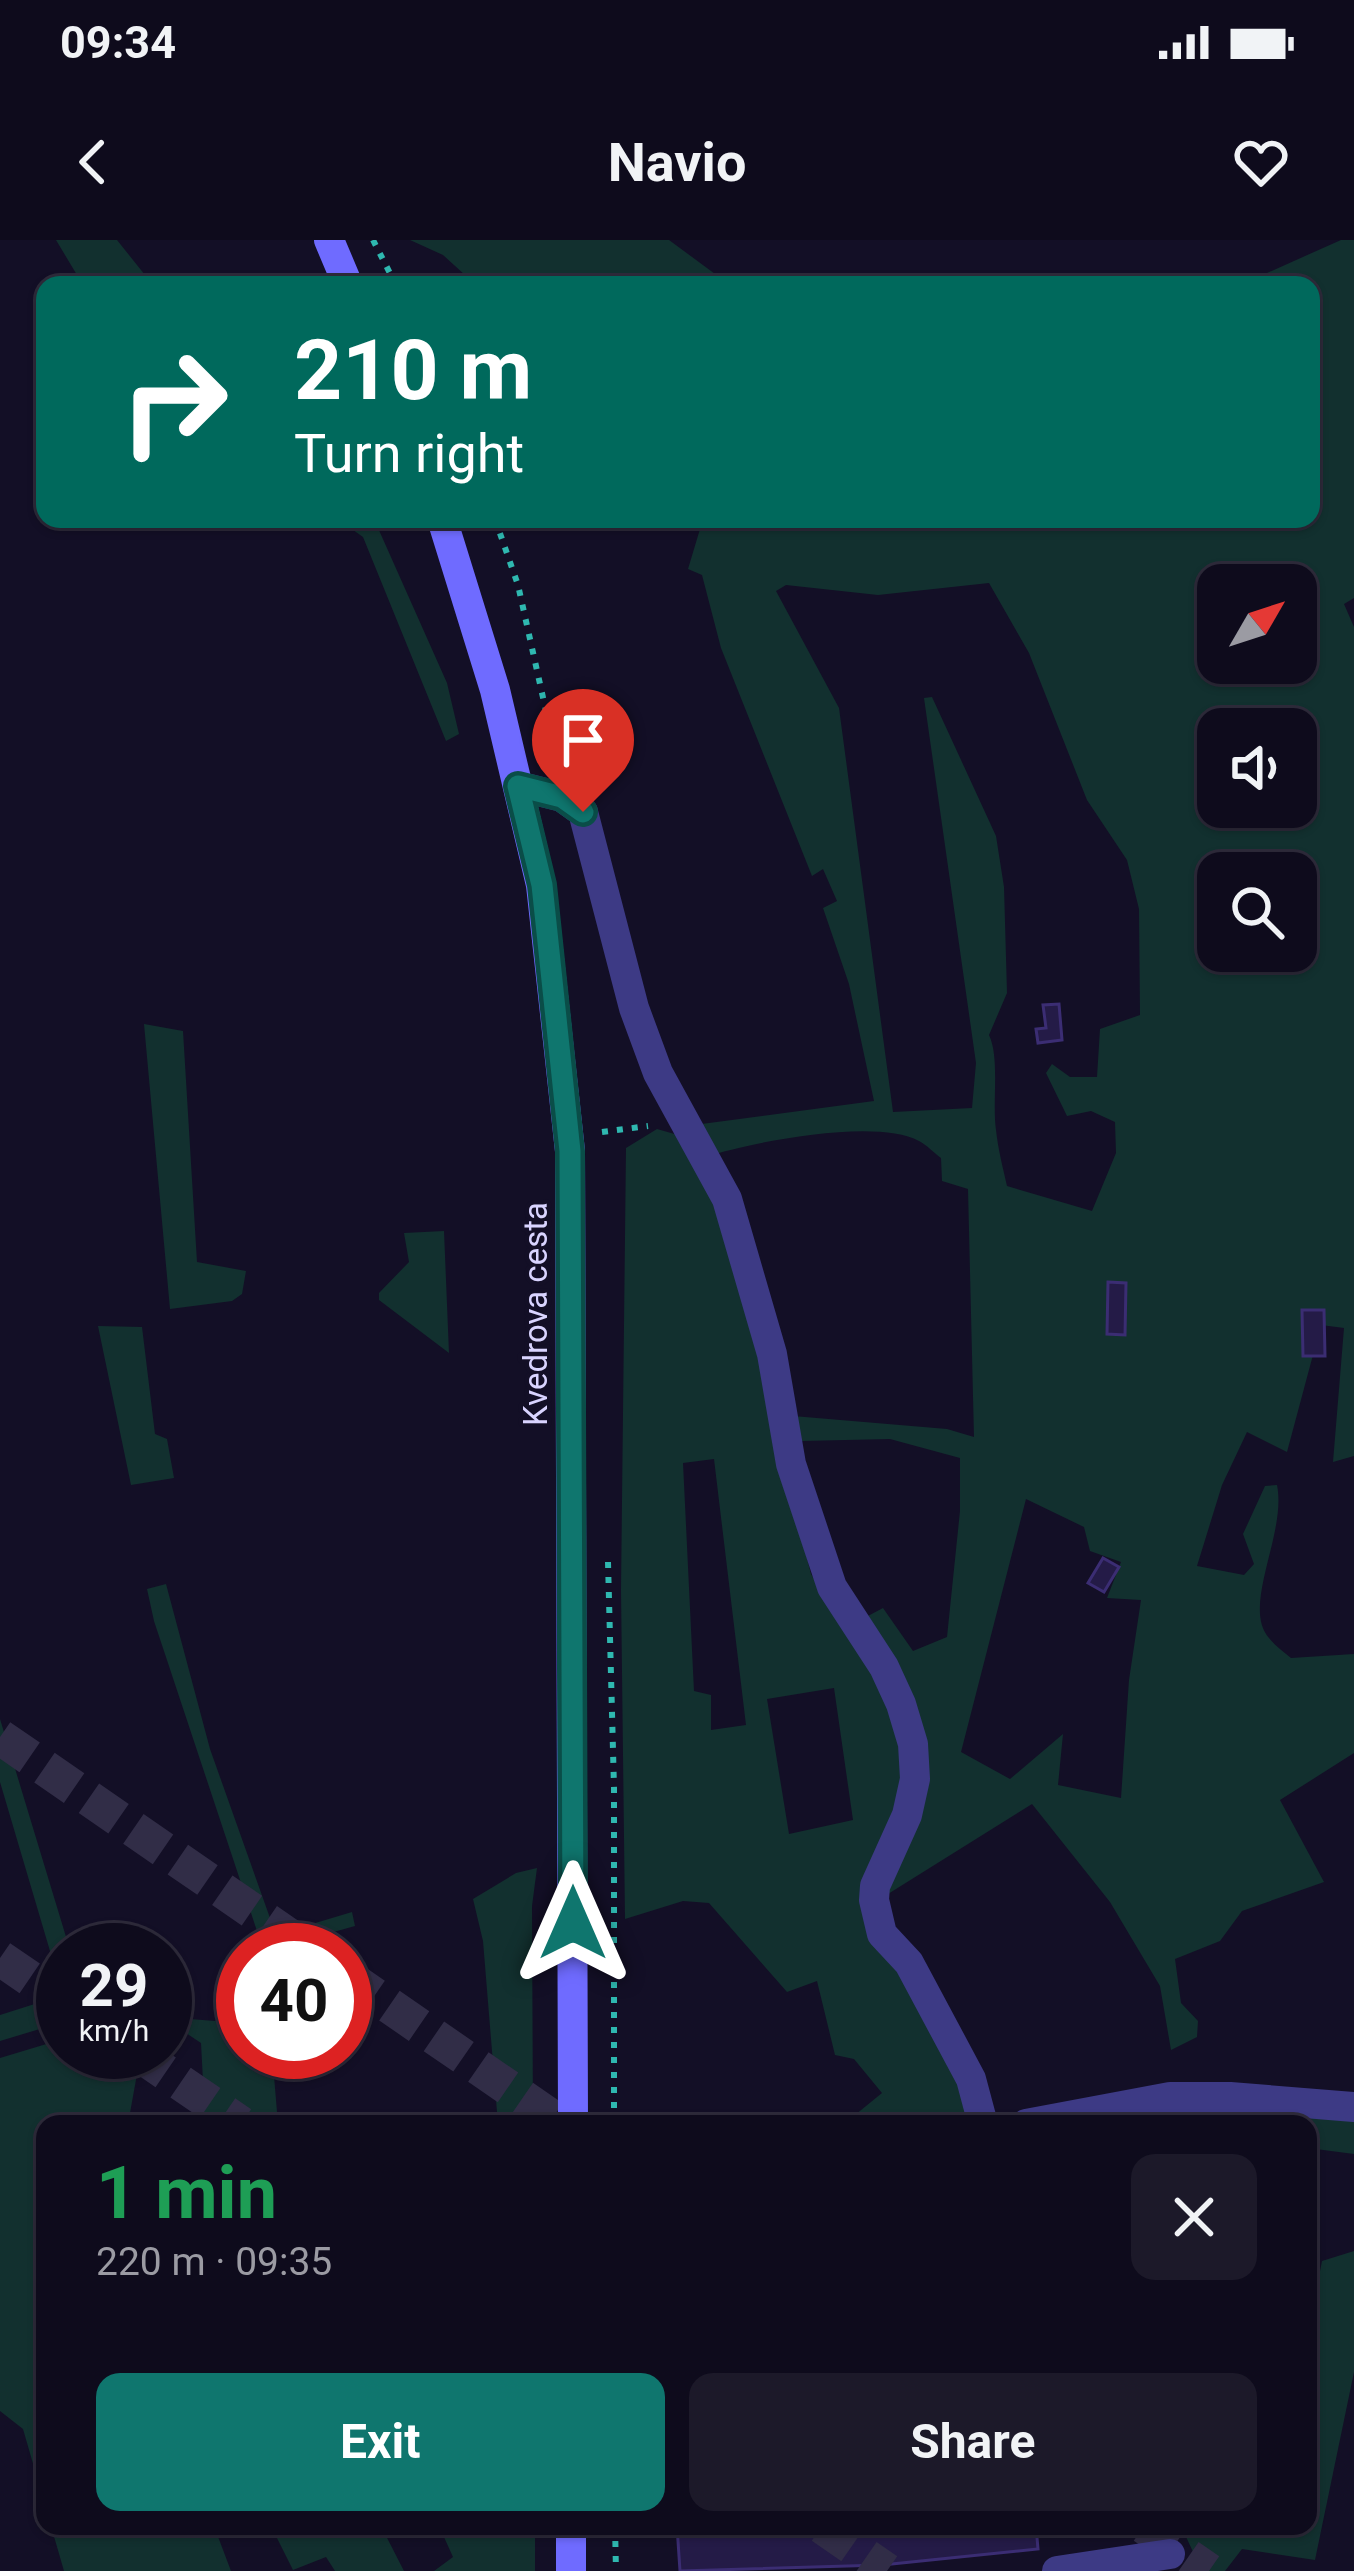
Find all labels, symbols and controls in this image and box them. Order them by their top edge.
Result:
text: 09:34 [60,16,176,69]
icon: back [60,129,126,195]
icon: heart [1228,129,1294,195]
text: Navio [608,131,746,194]
text: 210 m [294,321,532,420]
icon: right [96,324,252,480]
text: Turn right [294,422,524,485]
north arrow [1197,564,1317,684]
map controls [1197,564,1317,972]
pin [532,689,634,812]
icon: arrive [550,707,616,773]
button: sound [1197,708,1317,828]
button: search [1197,852,1317,972]
street label: Kvedrova cesta [516,1202,555,1426]
position arrow [510,1860,636,1986]
speed limit sign: 40 [216,1923,372,2079]
text: 29 [80,1950,148,2021]
text: km/h [79,2013,149,2048]
text: 1 min [96,2151,277,2236]
button: close [1131,2154,1257,2280]
text: 220 m · 09:35 [96,2239,332,2285]
button: Exit [96,2373,665,2511]
button: Share [689,2373,1257,2511]

